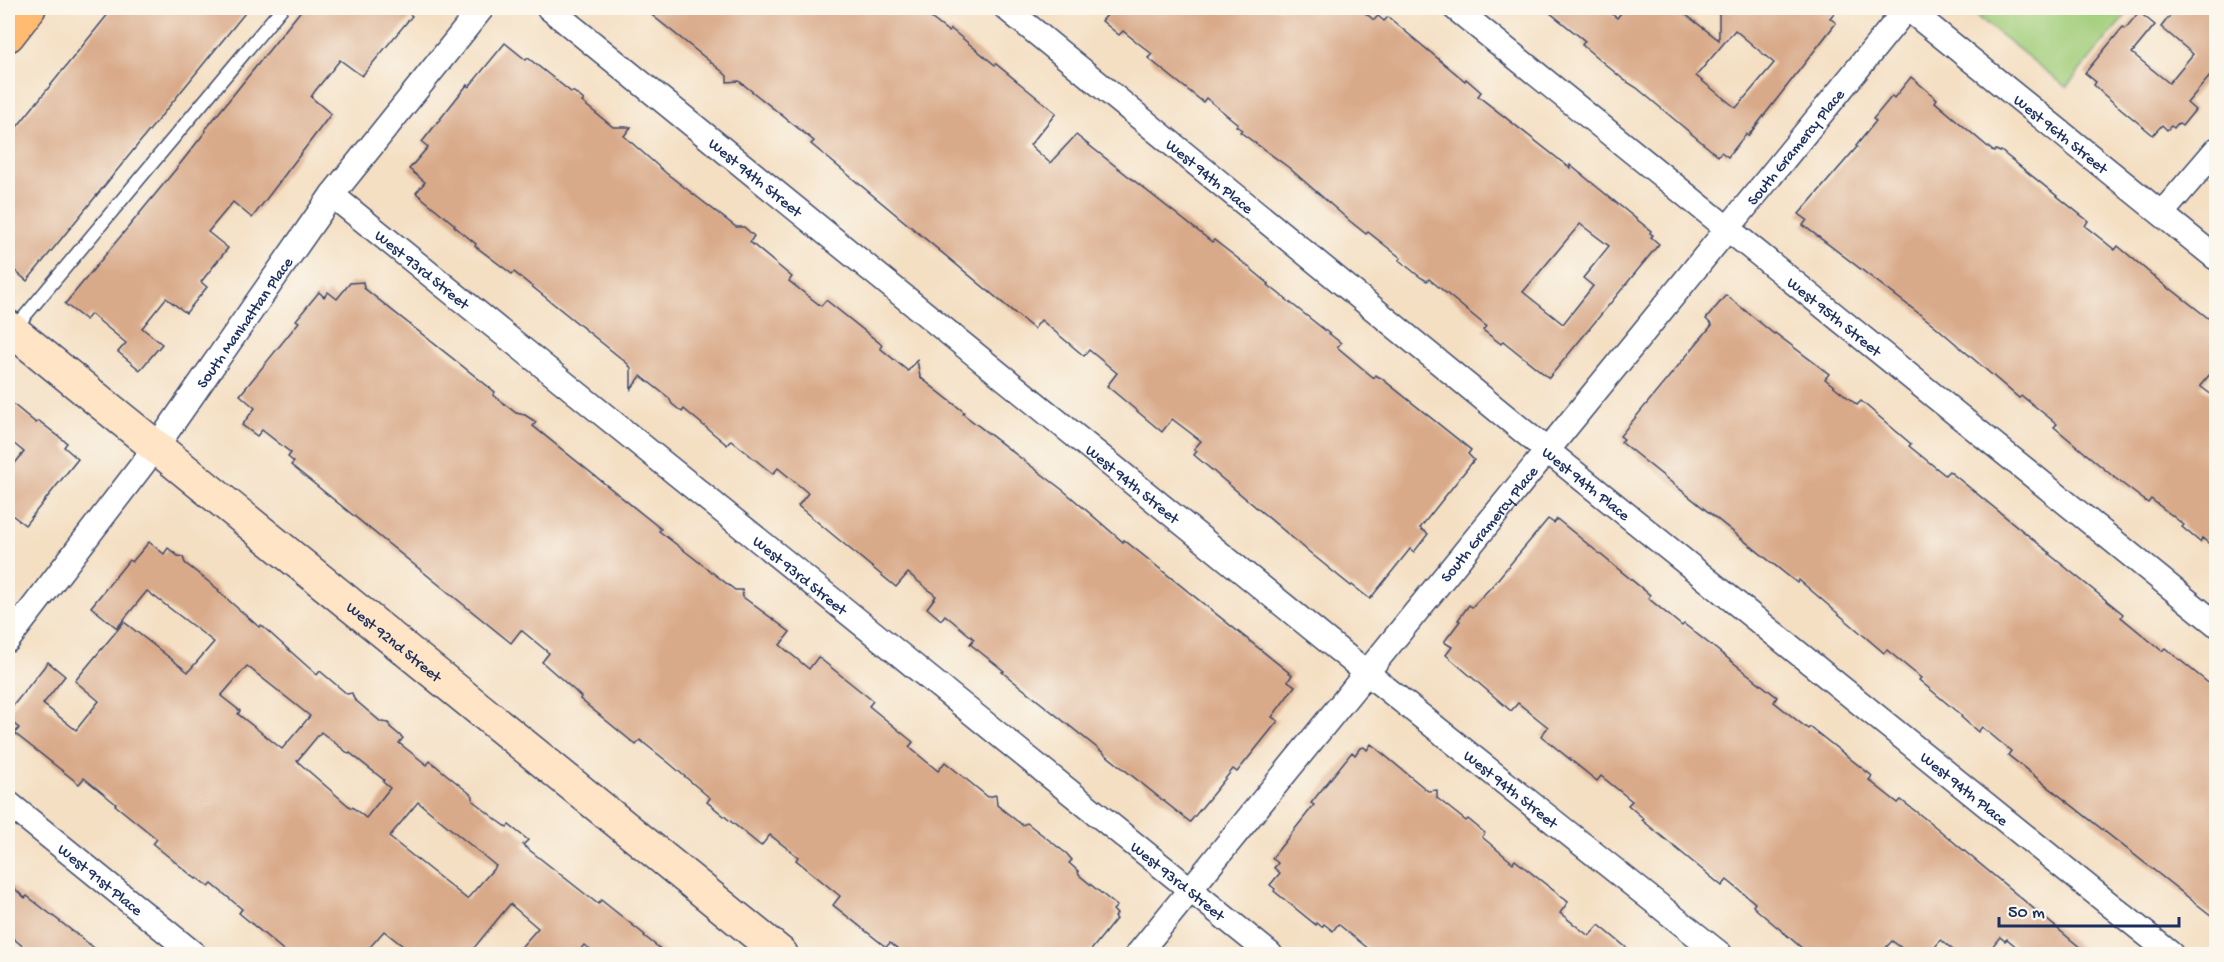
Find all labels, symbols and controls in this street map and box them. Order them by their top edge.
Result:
street label: South Gramercy Place [1745,86,1851,210]
street label: West 96th Street [2008,92,2112,181]
street label: West 94th Street [703,135,806,224]
street label: West 94th Place [1160,136,1256,220]
street label: West 93rd Street [370,227,473,316]
street label: South Manhattan Place [194,254,299,393]
street label: West 95th Street [1782,274,1885,363]
street label: West 94th Street [1080,442,1183,530]
street label: West 94th Place [1537,444,1633,527]
street label: South Gramercy Place [1438,463,1544,587]
street label: West 93rd Street [748,533,851,622]
street label: West 92nd Street [341,599,445,689]
street label: West 94th Street [1458,747,1562,835]
street label: West 94th Place [1915,749,2011,832]
street label: West 93rd Street [1125,839,1229,928]
street label: West 91st Place [53,841,146,922]
scale bar [1999,890,2179,928]
text: 50 m [2008,903,2045,924]

